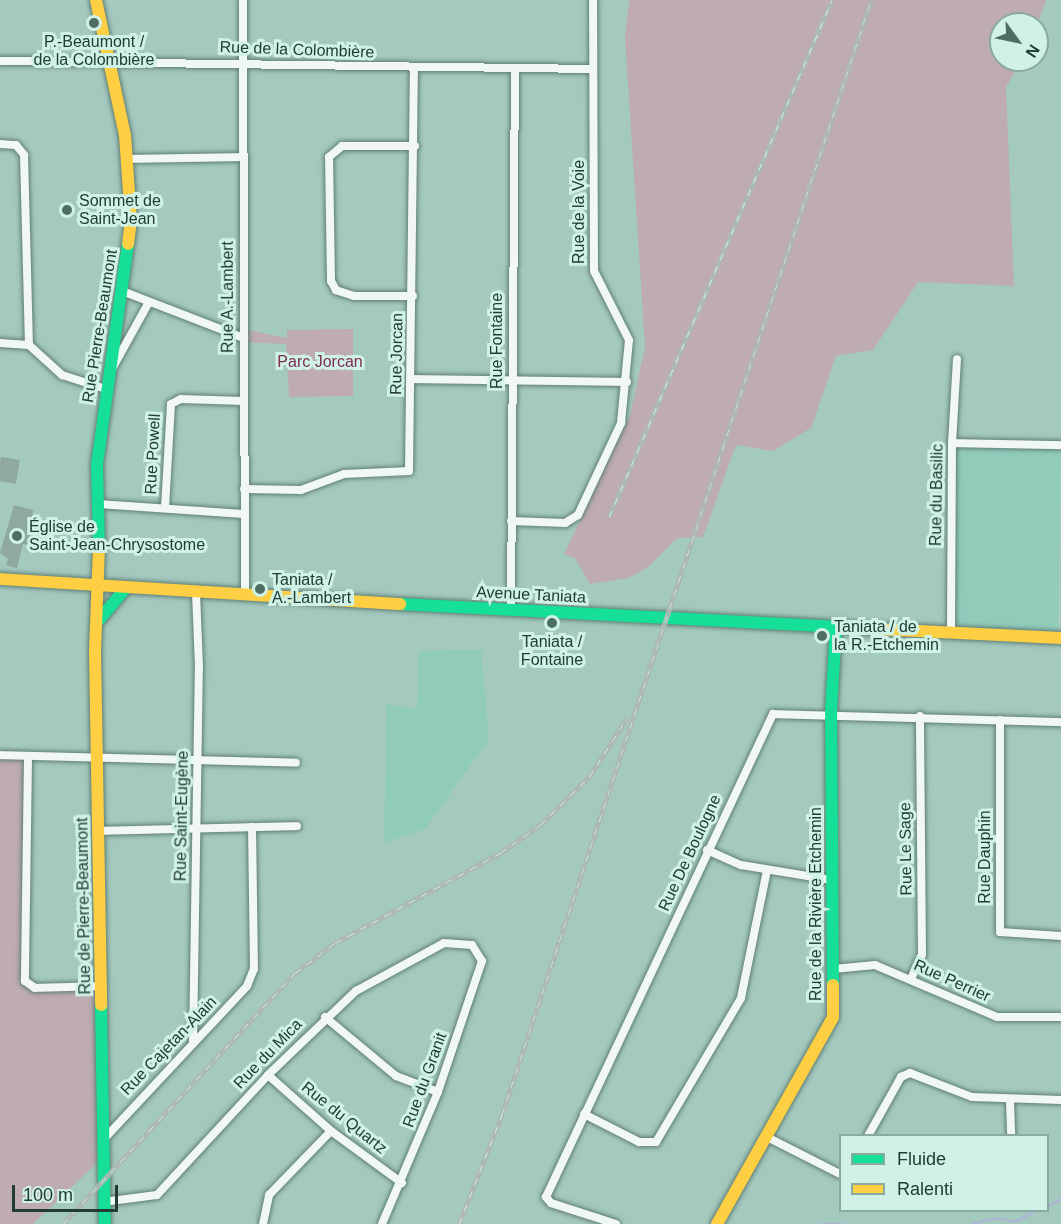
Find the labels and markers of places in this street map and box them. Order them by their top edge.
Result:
marker: P.-Beaumont / de la Colombière [87,16,101,30]
place label: P.-Beaumont / de la Colombière [34,32,154,70]
place label: Sommet de Saint-Jean [79,191,161,229]
marker: Sommet de Saint-Jean [60,203,74,217]
place label: Église de Saint-Jean-Chrysostome [29,517,205,555]
marker: Église de Saint-Jean-Chrysostome [10,529,24,543]
place label: Taniata / A.-Lambert [272,570,351,608]
marker: Taniata / A.-Lambert [253,582,267,596]
marker: Taniata / Fontaine [545,616,559,630]
place label: Taniata / de la R.-Etchemin [834,617,939,655]
marker: Taniata / de la R.-Etchemin [815,629,829,643]
place label: Taniata / Fontaine [521,632,583,670]

